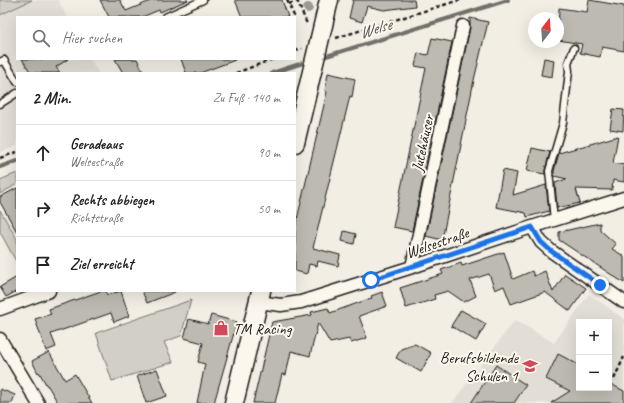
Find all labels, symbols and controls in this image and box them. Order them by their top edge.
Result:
north arrow [528,12,564,48]
water label: Welse [357,13,396,43]
search box [16,16,296,60]
icon: search [30,27,52,49]
text: Hier suchen [62,29,122,48]
text: 2 Min. [32,88,71,109]
text: Zu Fuß · 140 m [213,90,280,106]
street label: Jutehäuser [407,112,439,174]
text: Geradeaus [70,135,123,154]
icon: ahead [32,142,54,164]
text: 90 m [258,145,280,161]
text: Welsestraße [70,154,123,170]
text: Rechts abbiegen [70,191,154,210]
icon: right [32,198,54,220]
text: 50 m [258,201,280,217]
text: Richtstraße [70,210,123,226]
street label: Welsestraße [403,222,473,263]
icon: arrive [32,254,54,276]
text: Ziel erreicht [70,255,133,274]
route start [362,271,380,289]
route end [591,276,609,294]
shop icon: TM Racing [212,319,230,337]
place label: TM Racing [233,319,293,339]
map controls [576,319,612,391]
button: + [576,319,612,355]
place label: Berufsbildende Schulen 1 [440,348,520,386]
button: − [576,355,612,391]
school or university icon: Berufsbildende Schulen 1 [521,357,539,375]

